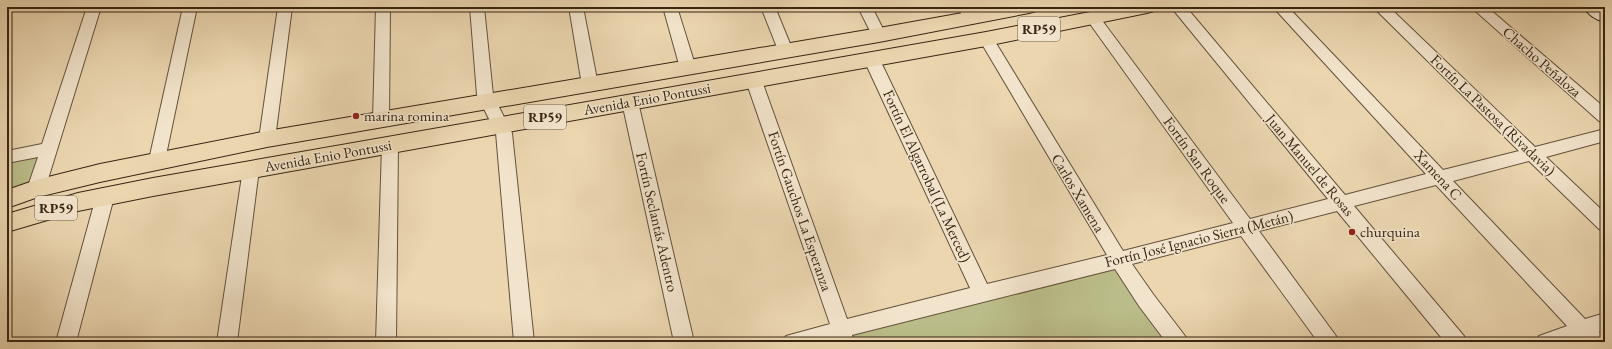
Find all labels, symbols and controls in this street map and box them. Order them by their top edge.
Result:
road number: RP59 [1018,17,1060,41]
street label: Chacho Peñaloza [1499,22,1586,101]
street label: Fortín La Pastosa (Rivadavia) [1427,50,1560,180]
street label: Avenida Enio Pontussi [581,78,712,119]
street label: Fortín El Algarrobal (La Merced) [879,86,976,265]
road number: RP59 [524,105,566,129]
place label: marina romina [364,106,449,125]
street label: Juan Manuel de Rosas [1261,108,1359,220]
marker: marina romina [351,111,361,121]
street label: Fortín San Roque [1160,113,1235,207]
street label: Fortín Gauchos La Esperanza [764,128,837,293]
street label: Avenida Enio Pontussi [262,135,393,176]
street label: Xamena C [1410,145,1466,204]
street label: Fortín Seclantás Adentro [632,150,683,294]
street label: Carlos Xamena [1047,150,1109,236]
road number: RP59 [35,196,77,220]
street label: Fortín José Ignacio Sierra (Metán) [1103,206,1295,271]
place label: churquina [1360,222,1420,241]
marker: churquina [1347,227,1357,237]

